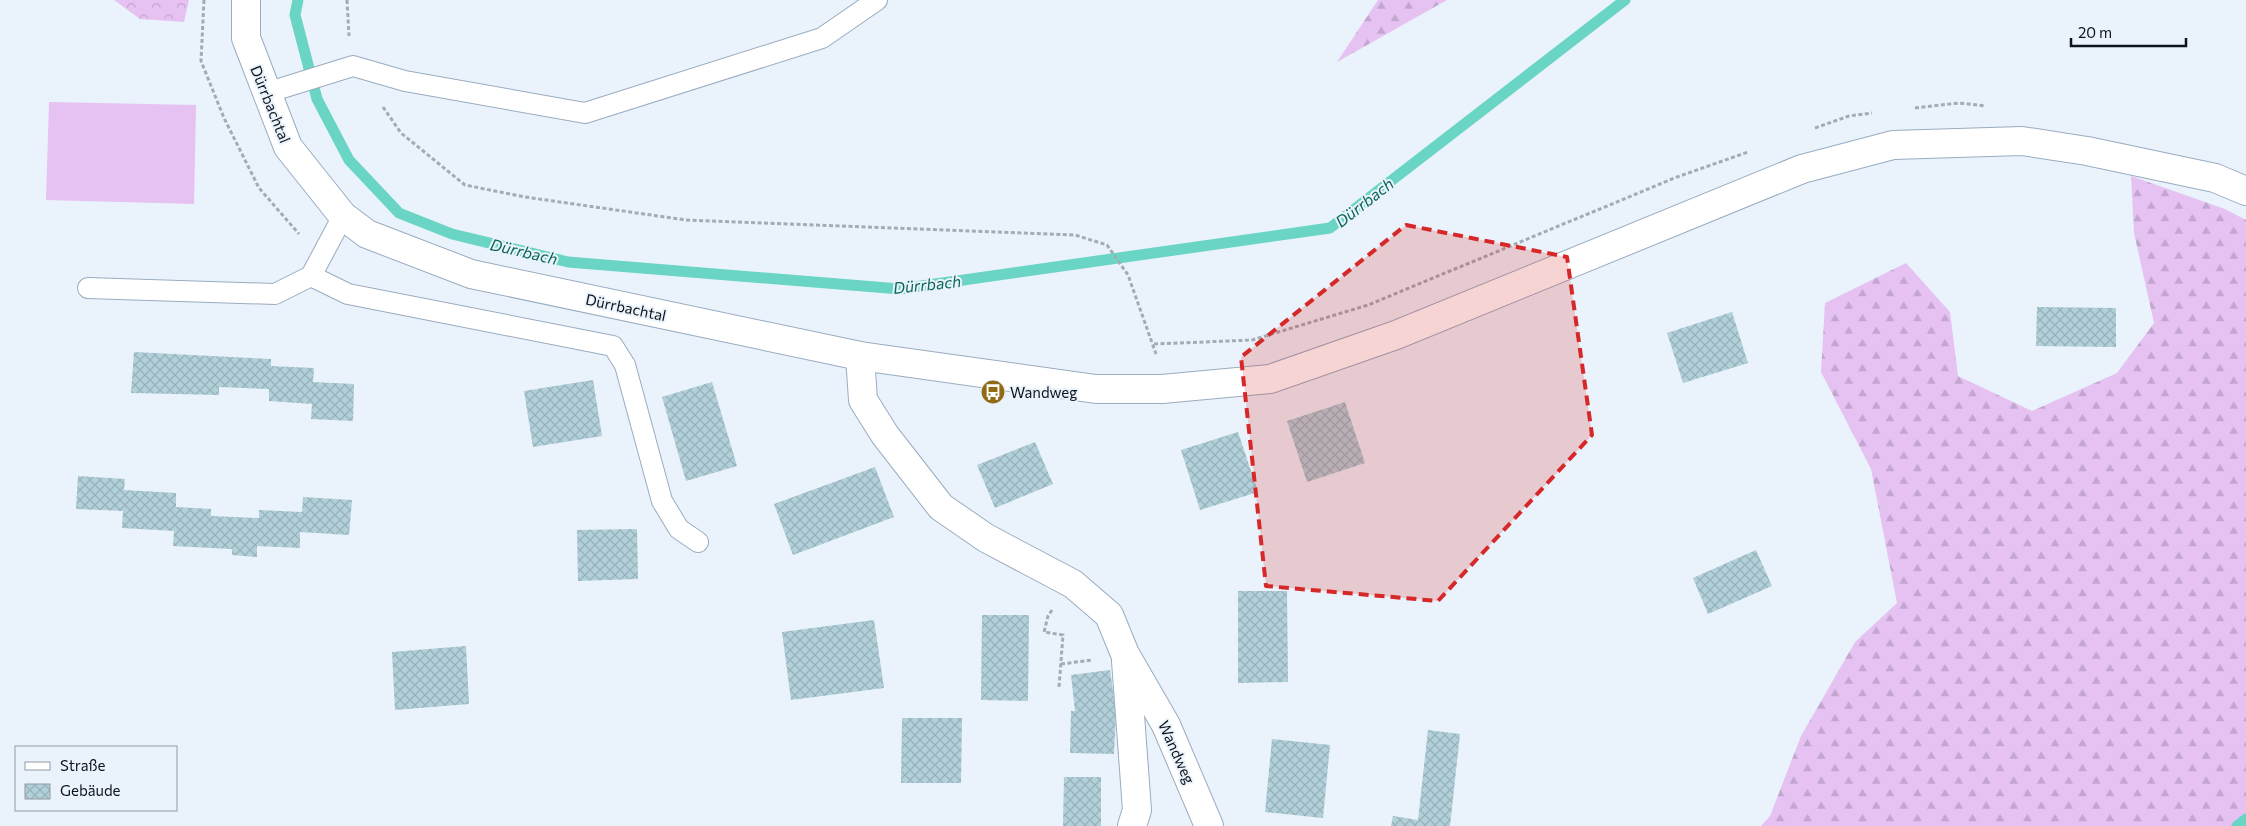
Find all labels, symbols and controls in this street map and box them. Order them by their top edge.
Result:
scale bar [2071,15,2186,47]
text: 20 m [2078,23,2112,41]
street label: Dürrbachtal [247,63,295,145]
water label: Dürrbach [1331,173,1397,231]
water label: Dürrbach [489,234,559,268]
water label: Dürrbach [892,271,962,297]
street label: Dürrbachtal [584,290,668,324]
bus stop icon: Wandweg [980,379,1006,405]
place label: Wandweg [1010,383,1077,401]
street label: Wandweg [1155,718,1199,786]
legend [15,746,178,811]
text: Straße [60,756,106,774]
text: Gebäude [60,781,121,799]

